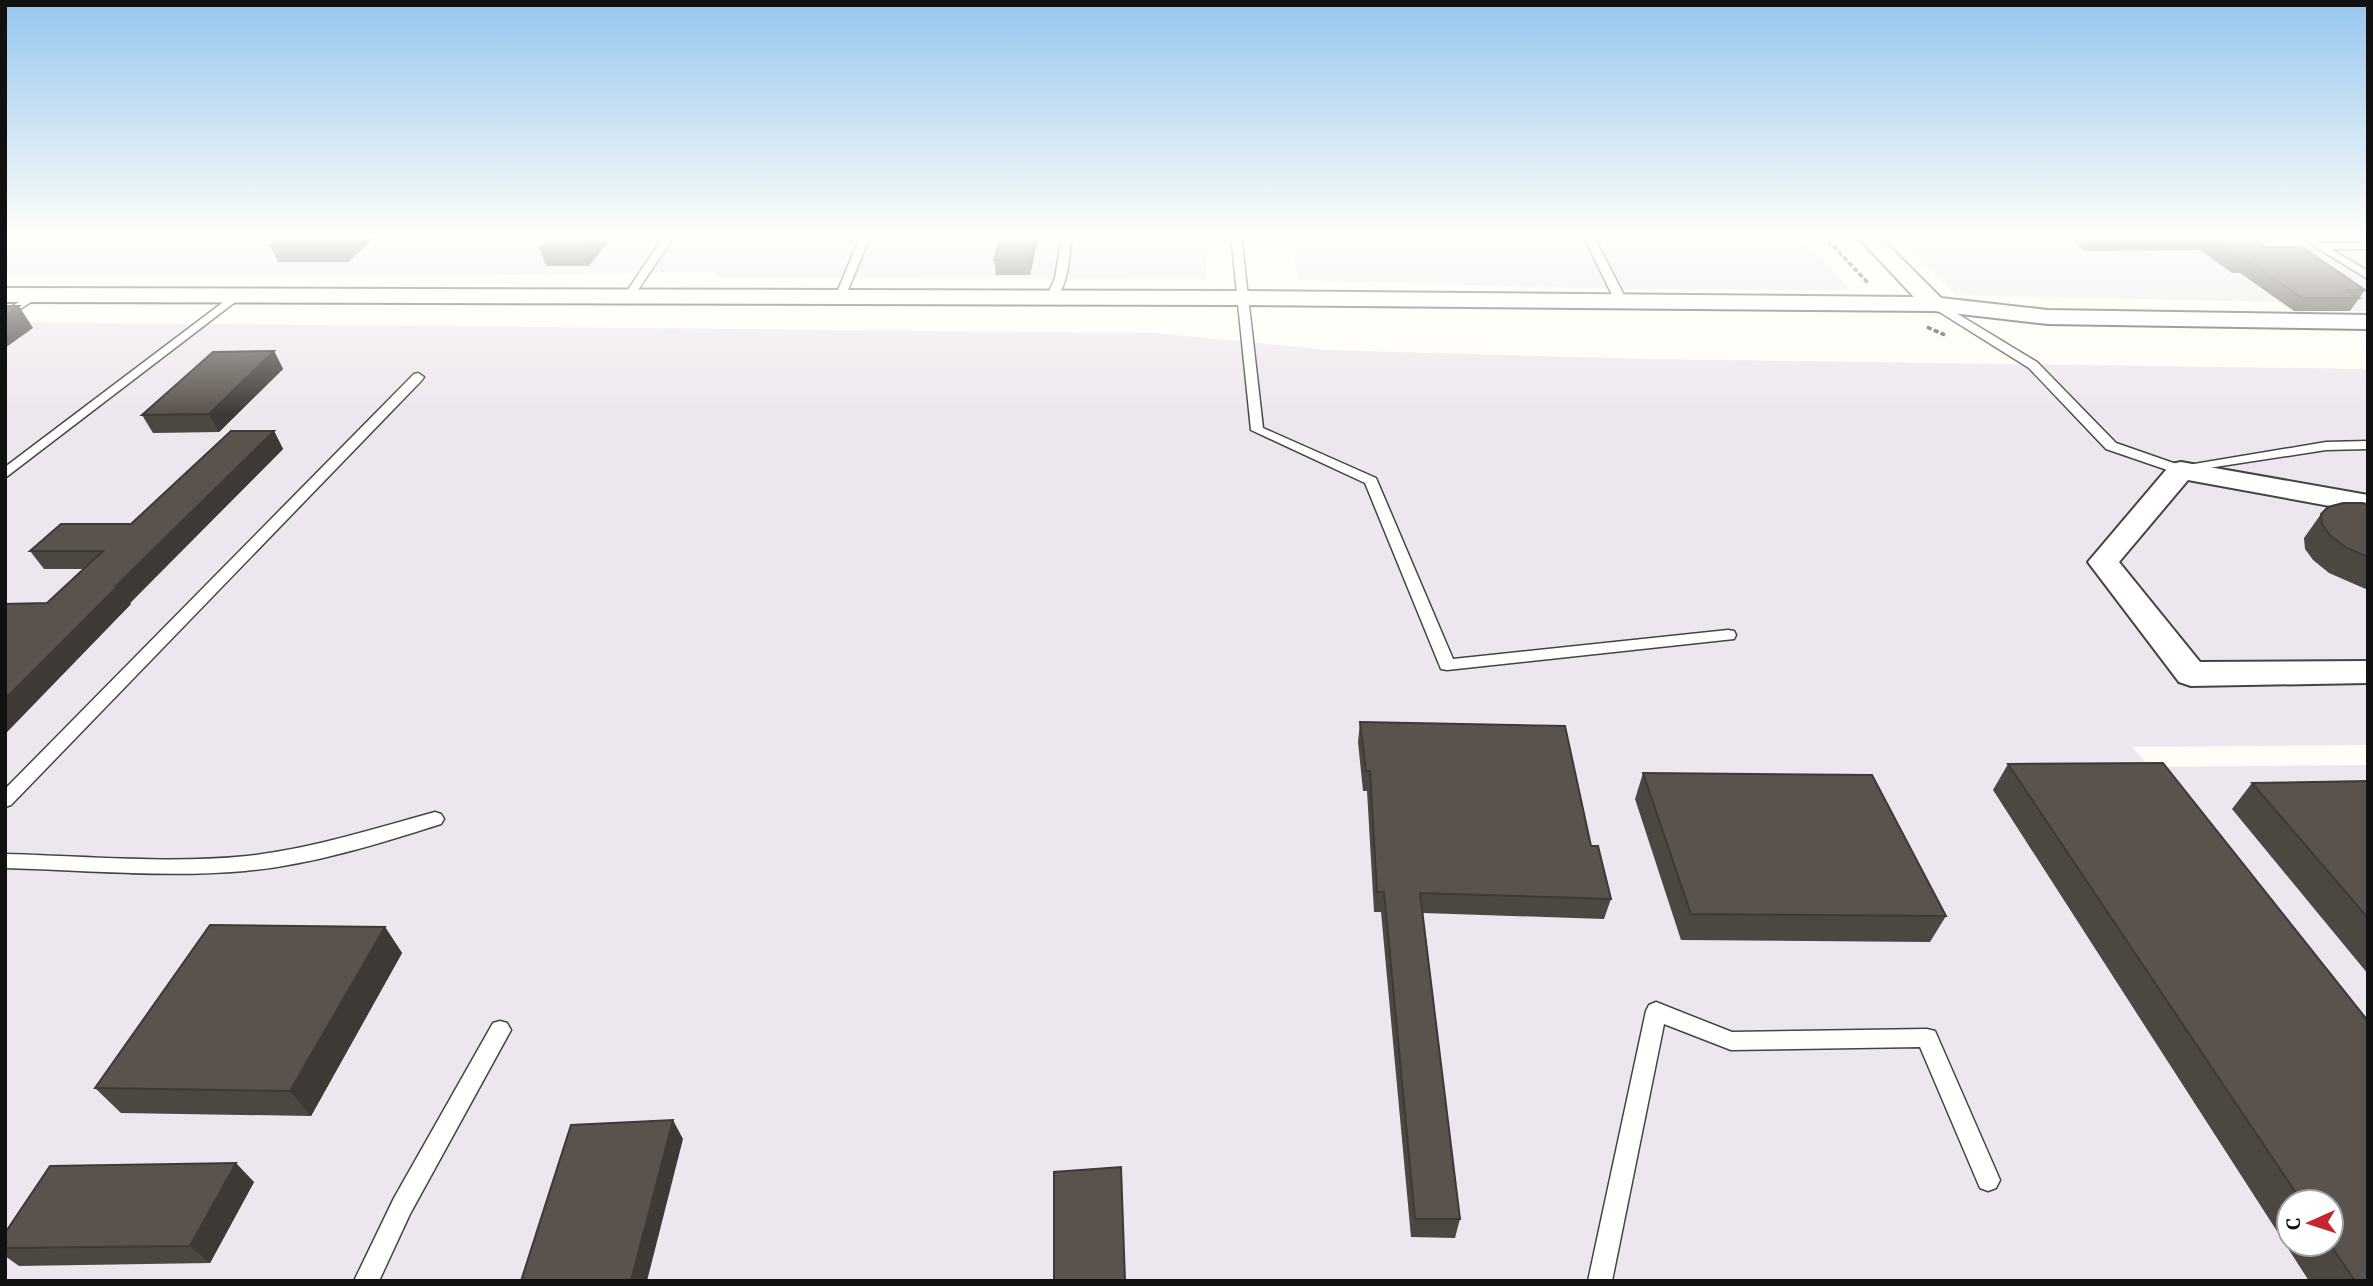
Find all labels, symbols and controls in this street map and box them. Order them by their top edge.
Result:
north arrow [2275,1188,2345,1258]
text: С [2280,1217,2305,1231]

